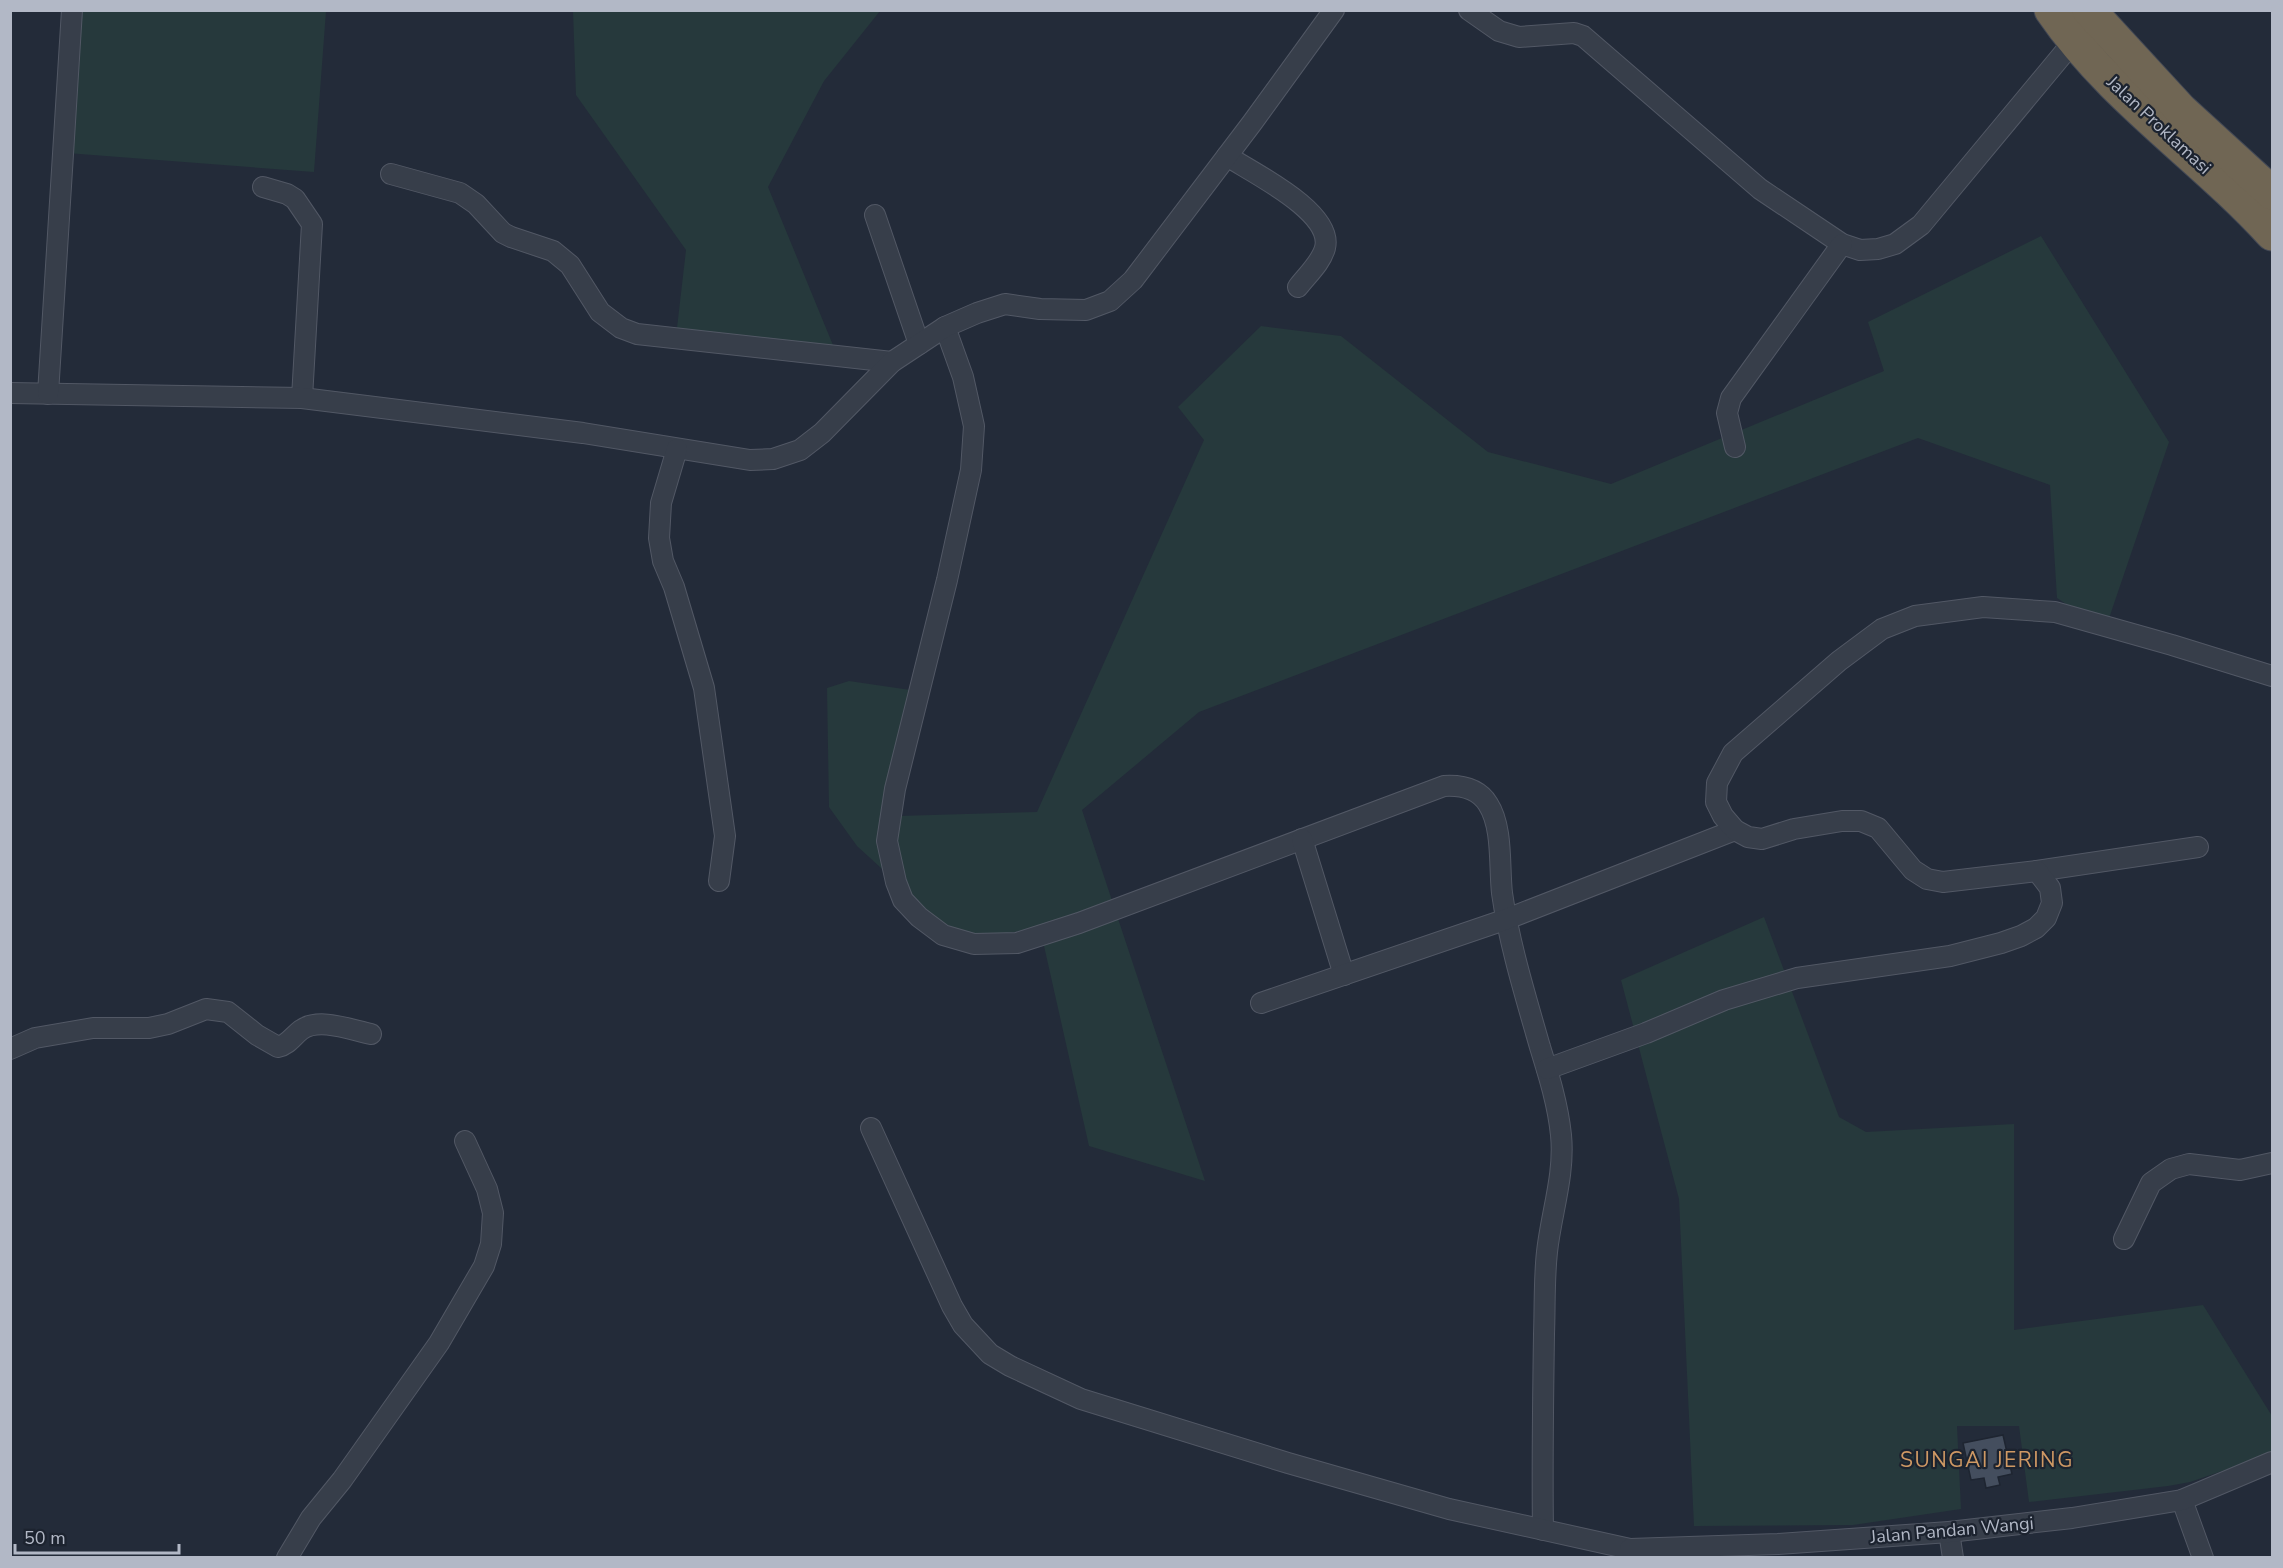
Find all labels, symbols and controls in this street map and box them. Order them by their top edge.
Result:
street label: Jalan Proklamasi [2101,70,2216,180]
district label: SUNGAI JERING [1900,1446,2074,1474]
street label: Jalan Pandan Wangi [1868,1511,2035,1549]
scale bar [15,1517,178,1555]
text: 50 m [24,1526,66,1550]

